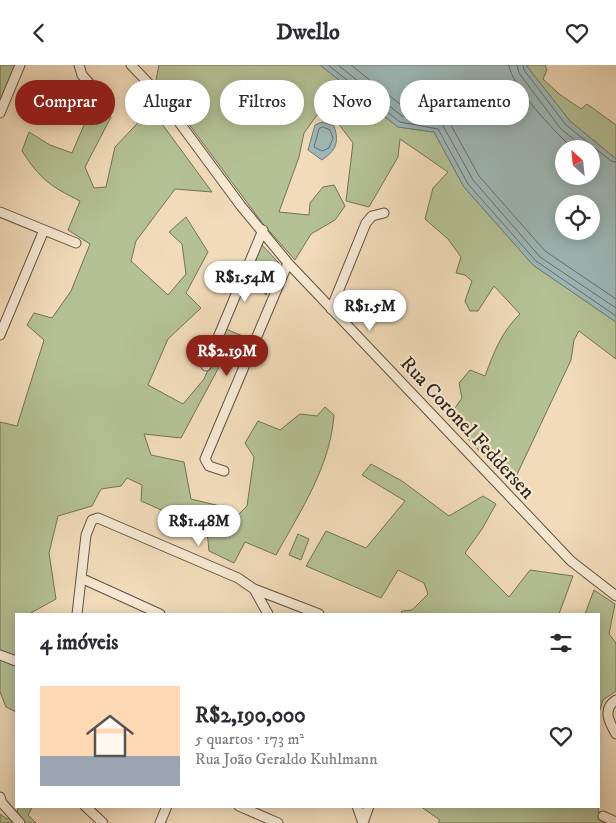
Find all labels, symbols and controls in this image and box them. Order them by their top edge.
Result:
icon: back [25,19,53,47]
text: Dwello [276,19,340,46]
icon: heart [563,19,591,47]
chip: Comprar [15,80,115,125]
chip: Alugar [125,80,210,125]
chip: Filtros [220,80,304,125]
chip: Novo [314,80,390,125]
chip: Apartamento [400,80,529,125]
north arrow [555,140,600,185]
map controls [555,140,600,240]
button: locate [555,195,600,240]
pin: R$1.54M [199,261,291,303]
text: R$1.54M [215,267,275,287]
pin: R$1.5M [329,289,411,332]
text: R$1.5M [344,296,396,316]
pin: R$2.19M [181,335,273,377]
text: R$2.19M [197,341,257,361]
street label: Rua Coronel Feddersen [394,351,540,505]
pin: R$1.48M [153,505,245,547]
text: R$1.48M [168,511,230,531]
icon: filters [547,629,575,657]
text: 4 imóveis [40,630,118,656]
text: R$2,190,000 [195,703,306,729]
icon: home [80,706,140,766]
icon: heart [547,722,575,750]
text: 5 quartos · 173 m² [195,729,304,749]
text: Rua João Geraldo Kuhlmann [195,749,378,769]

